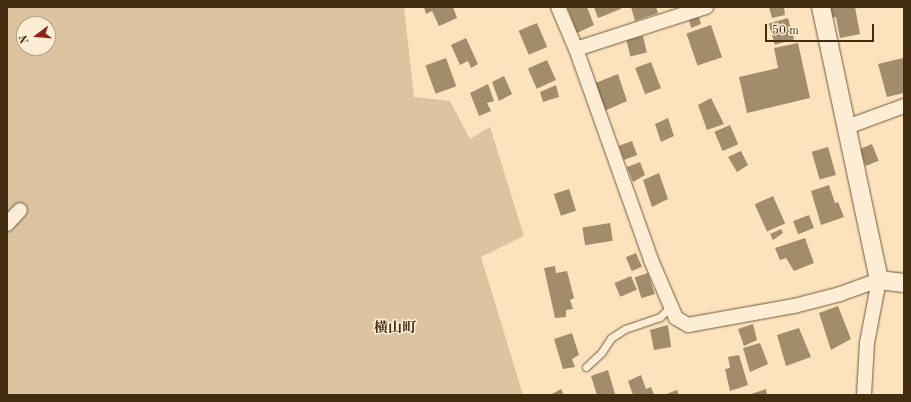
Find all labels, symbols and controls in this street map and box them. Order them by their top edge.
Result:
north arrow [16,16,56,56]
scale bar [767,16,876,42]
text: 50 m [772,25,799,37]
text: N [19,34,31,45]
district label: 横山町 [374,320,416,336]

